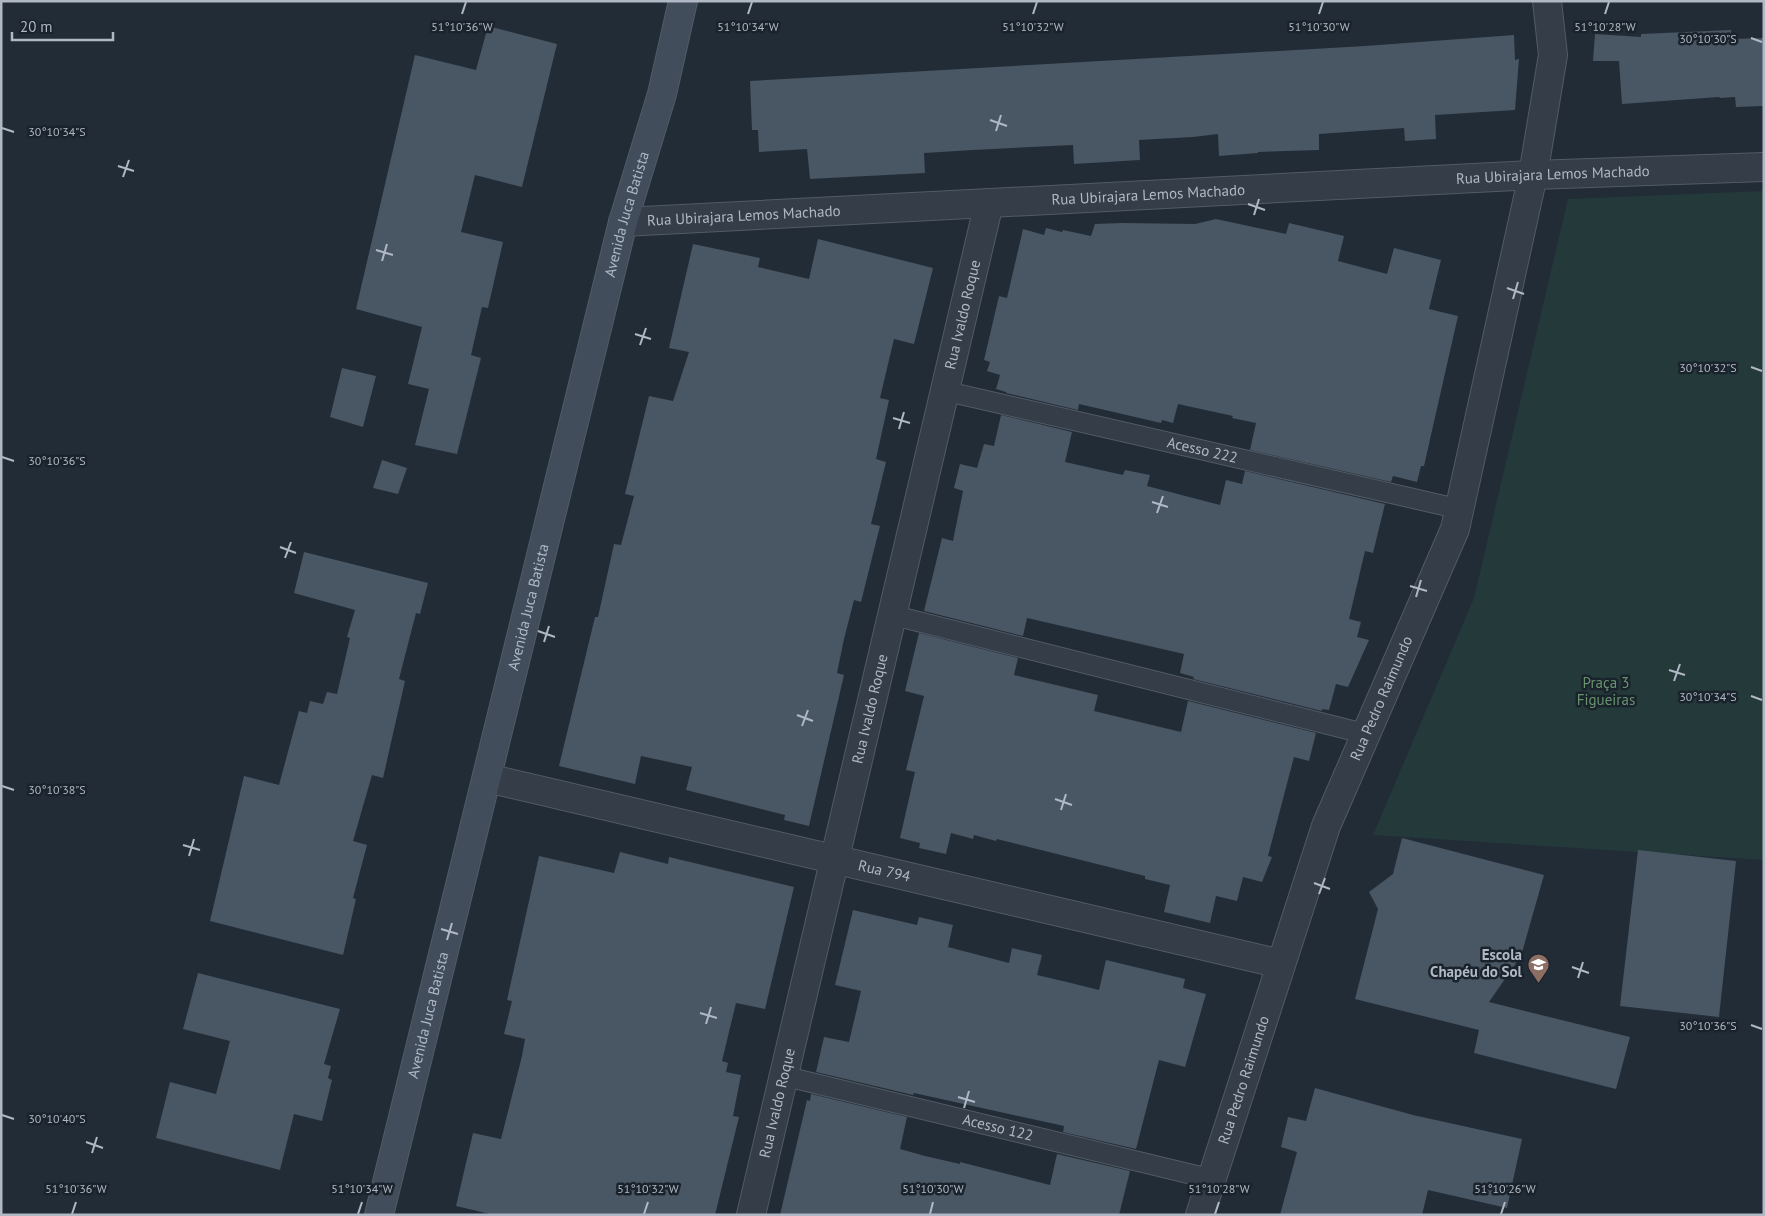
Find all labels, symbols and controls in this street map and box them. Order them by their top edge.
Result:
scale bar [12,10,114,42]
text: 20 m [20,17,53,36]
text: 51°10'36"W [431,19,493,34]
text: 51°10'34"W [717,19,779,34]
text: 51°10'32"W [1002,19,1064,34]
text: 51°10'30"W [1288,19,1350,34]
text: 51°10'28"W [1574,19,1636,34]
text: 30°10'30"S [1679,31,1737,46]
text: 30°10'34"S [28,124,86,139]
street label: Avenida Juca Batista [600,149,653,279]
street label: Rua Ubirajara Lemos Machado [1455,161,1650,188]
street label: Rua Ubirajara Lemos Machado [1051,180,1246,209]
street label: Rua Ubirajara Lemos Machado [647,201,841,230]
street label: Rua Ivaldo Roque [940,258,984,371]
text: 30°10'32"S [1679,360,1737,375]
street label: Acesso 222 [1165,432,1240,467]
text: 30°10'36"S [28,453,86,468]
street label: Avenida Juca Batista [503,542,553,672]
street label: Rua Pedro Raimundo [1346,633,1416,763]
street label: Rua Ivaldo Roque [847,652,892,765]
park label: Praça 3 Figueiras [1577,673,1635,709]
text: 30°10'34"S [1679,689,1737,704]
text: 30°10'38"S [28,782,86,797]
street label: Rua 794 [856,855,912,886]
place label: Escola Chapéu do Sol [1430,945,1523,981]
street label: Avenida Juca Batista [403,950,452,1080]
school or university icon: Escola Chapéu do Sol [1526,952,1550,983]
street label: Rua Pedro Raimundo [1214,1013,1273,1146]
text: 30°10'36"S [1679,1018,1737,1033]
street label: Rua Ivaldo Roque [755,1046,799,1160]
street label: Acesso 122 [961,1109,1035,1145]
text: 30°10'40"S [28,1111,86,1126]
text: 51°10'36"W [45,1181,107,1196]
text: 51°10'34"W [331,1181,393,1196]
text: 51°10'32"W [617,1181,679,1196]
text: 51°10'30"W [902,1181,964,1196]
text: 51°10'28"W [1188,1181,1250,1196]
text: 51°10'26"W [1474,1181,1536,1196]

